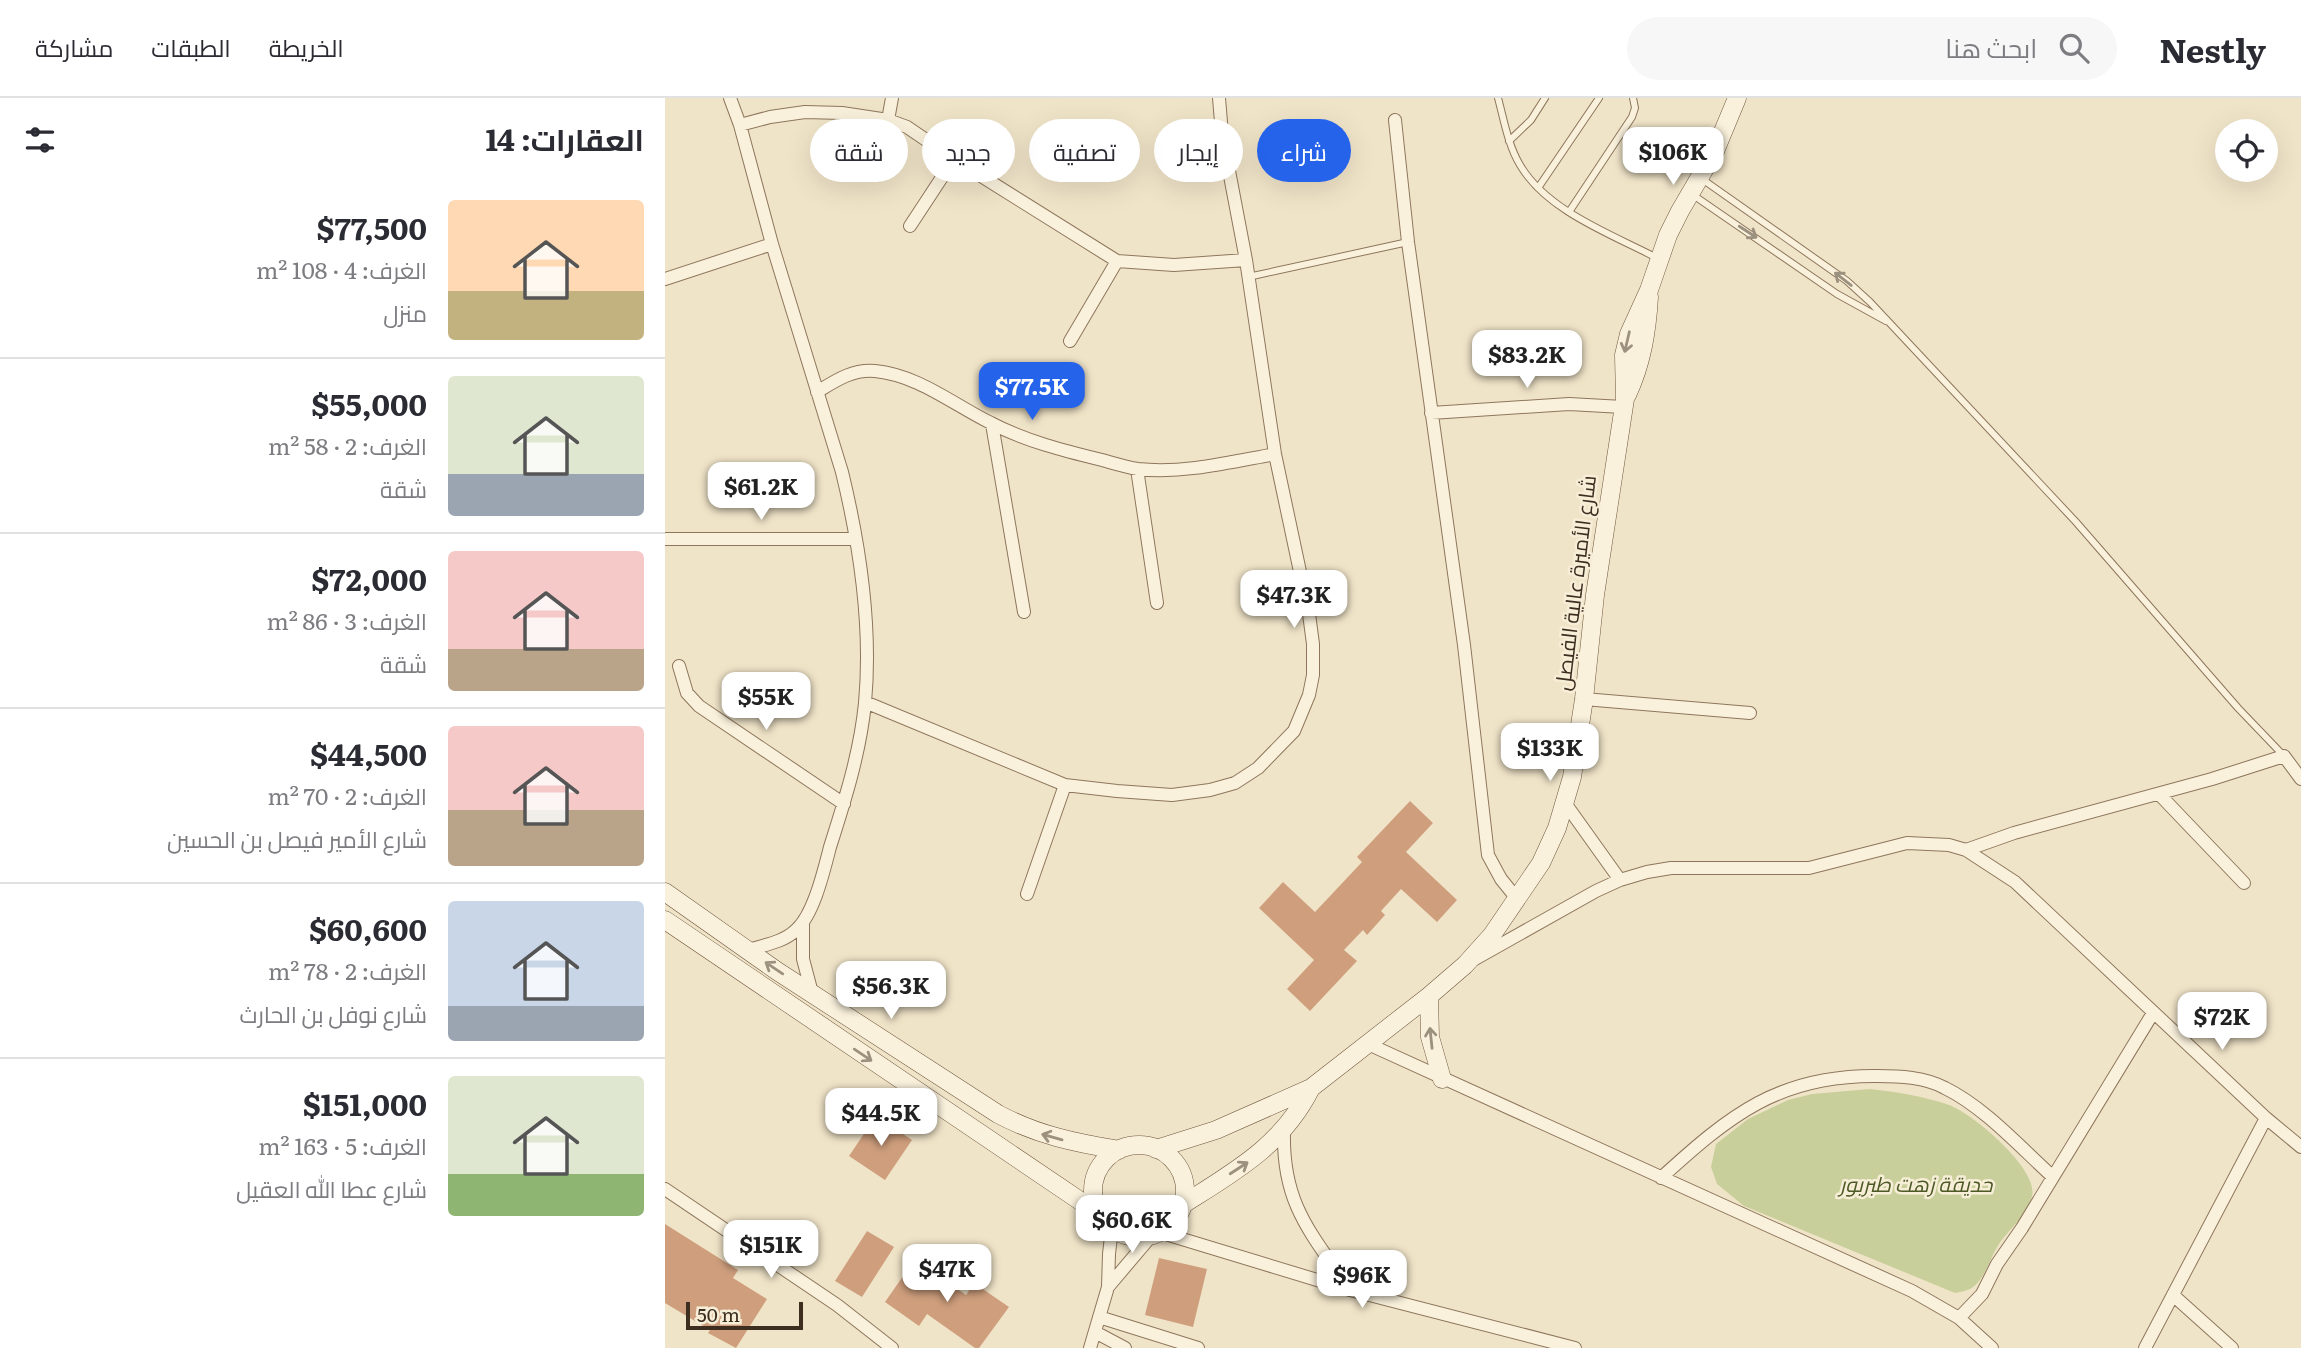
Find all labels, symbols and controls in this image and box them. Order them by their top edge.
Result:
search box [1627,17,2117,80]
text: Nestly [2159,24,2266,73]
text: ابحث هنا [1945,27,2037,66]
text: مشاركة [35,29,113,64]
text: الطبقات [151,29,231,64]
text: الخريطة [269,29,344,64]
icon: search [2055,29,2093,67]
text: العقارات: 14 [486,116,644,160]
chip: شقة [810,119,908,182]
chip: جديد [922,119,1015,182]
chip: تصفية [1029,119,1140,182]
chip: إيجار [1154,119,1243,182]
chip: شراء [1257,119,1351,182]
map controls [2215,119,2278,182]
button: locate [2215,119,2278,182]
icon: filters [21,121,59,159]
pin: $106K [1624,127,1722,187]
text: $106K [1639,133,1707,167]
text: $77,500 [317,205,427,249]
one-way arrow [1738,225,1757,239]
icon: home [504,228,588,312]
text: الغرف: 4 · 108 m² [256,252,427,286]
one-way arrow [1835,271,1853,286]
text: منزل [383,295,427,329]
pin: $83.2K [1470,330,1584,390]
one-way arrow [1620,330,1634,353]
text: $83.2K [1488,336,1566,370]
pin: $77.5K [975,362,1089,422]
text: $77.5K [995,368,1069,402]
text: $55,000 [311,381,427,425]
icon: home [504,404,588,488]
text: الغرف: 2 · 58 m² [268,428,427,462]
pin: $61.2K [704,462,818,522]
text: $61.2K [724,468,798,502]
text: شقة [380,471,427,505]
street label: شارع الأميرة عالية الفيصل [1545,473,1603,692]
text: $72,000 [311,556,427,600]
pin: $47.3K [1237,570,1351,630]
text: $47.3K [1256,576,1332,610]
icon: home [504,579,588,663]
text: الغرف: 3 · 86 m² [267,603,427,637]
text: شقة [380,646,427,680]
pin: $55K [725,672,807,732]
text: $55K [738,678,794,712]
pin: $133K [1501,724,1599,783]
text: $133K [1517,729,1583,763]
text: $44,500 [310,731,427,775]
icon: home [504,754,588,838]
text: الغرف: 2 · 70 m² [267,778,427,812]
text: شارع الأمير فيصل بن الحسين [167,821,427,855]
text: $60,600 [309,906,427,950]
icon: home [504,929,588,1013]
text: الغرف: 2 · 78 m² [268,953,427,987]
one-way arrow [765,961,784,976]
pin: $56.3K [834,962,948,1021]
text: $56.3K [852,967,930,1001]
pin: $72K [2181,992,2263,1052]
text: شارع نوفل بن الحارث [240,996,427,1030]
text: $72K [2194,998,2250,1032]
one-way arrow [1424,1028,1437,1050]
one-way arrow [853,1047,872,1062]
text: $151,000 [303,1081,427,1125]
pin: $44.5K [824,1088,938,1148]
text: $44.5K [841,1094,921,1128]
icon: home [504,1104,588,1188]
text: الغرف: 5 · 163 m² [258,1128,427,1162]
one-way arrow [1041,1129,1063,1142]
one-way arrow [1229,1161,1249,1175]
park label: حديقة زهت طبربور [1837,1167,1994,1198]
text: شارع عطا الله العقيل [236,1171,427,1205]
pin: $60.6K [1075,1196,1189,1255]
text: $60.6K [1092,1201,1172,1235]
pin: $151K [722,1220,820,1280]
text: $151K [739,1226,803,1260]
pin: $47K [906,1244,988,1304]
text: $47K [918,1250,976,1284]
pin: $96K [1321,1250,1403,1310]
text: $96K [1333,1256,1391,1290]
scale bar [686,1299,803,1331]
text: 50 m [697,1300,740,1328]

